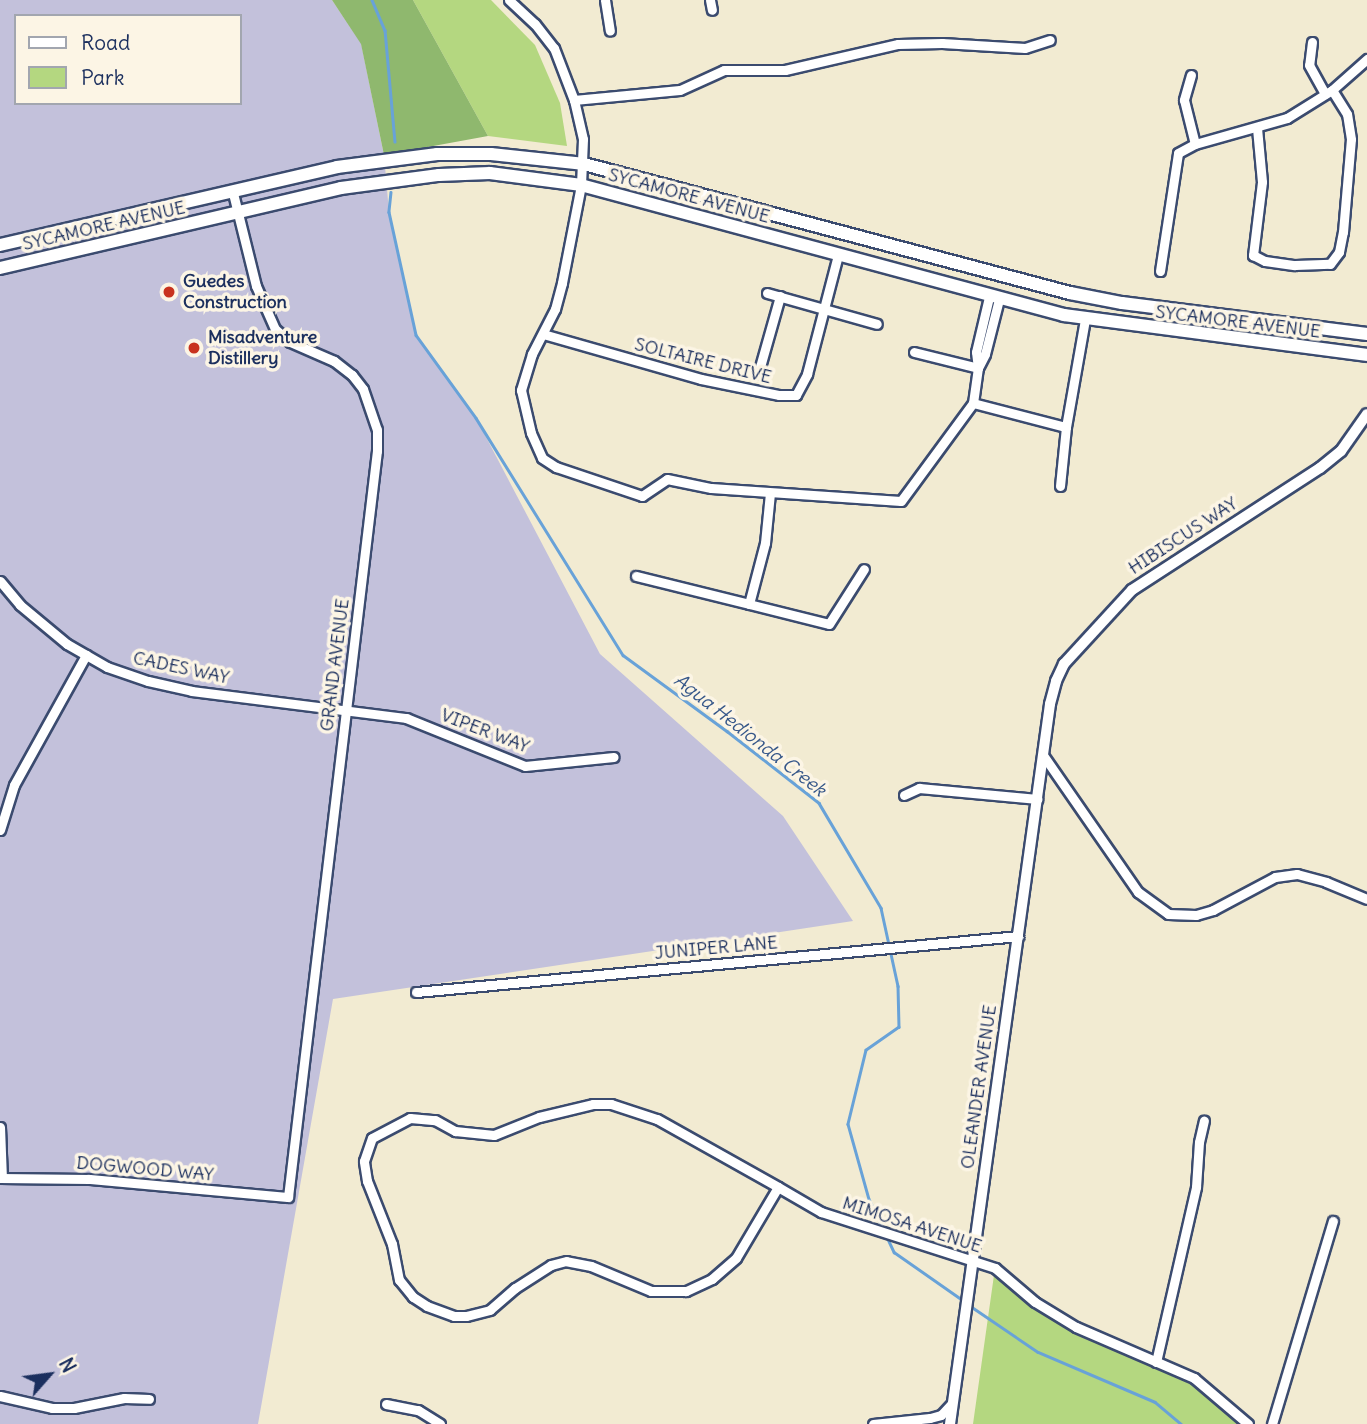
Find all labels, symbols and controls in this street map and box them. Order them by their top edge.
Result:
legend [14,14,242,105]
text: Road [81,29,130,56]
text: Park [81,64,124,91]
street label: SYCAMORE AVENUE [606,164,772,228]
street label: SYCAMORE AVENUE [21,197,187,255]
place label: Guedes Construction [183,271,287,314]
marker: Guedes Construction [161,284,177,300]
street label: SYCAMORE AVENUE [1154,301,1322,343]
place label: Misadventure Distillery [208,327,317,370]
street label: SOLTAIRE DRIVE [632,334,774,388]
marker: Misadventure Distillery [186,340,202,356]
street label: HIBISCUS WAY [1125,493,1241,579]
street label: GRAND AVENUE [316,597,354,733]
street label: CADES WAY [131,647,231,689]
water label: Agua Hedionda Creek [670,669,830,801]
street label: VIPER WAY [438,704,532,758]
street label: JUNIPER LANE [654,932,778,964]
street label: OLEANDER AVENUE [957,1004,1001,1170]
street label: DOGWOOD WAY [75,1152,215,1186]
street label: MIMOSA AVENUE [840,1192,984,1258]
north arrow [14,1340,84,1410]
text: N [54,1354,81,1377]

